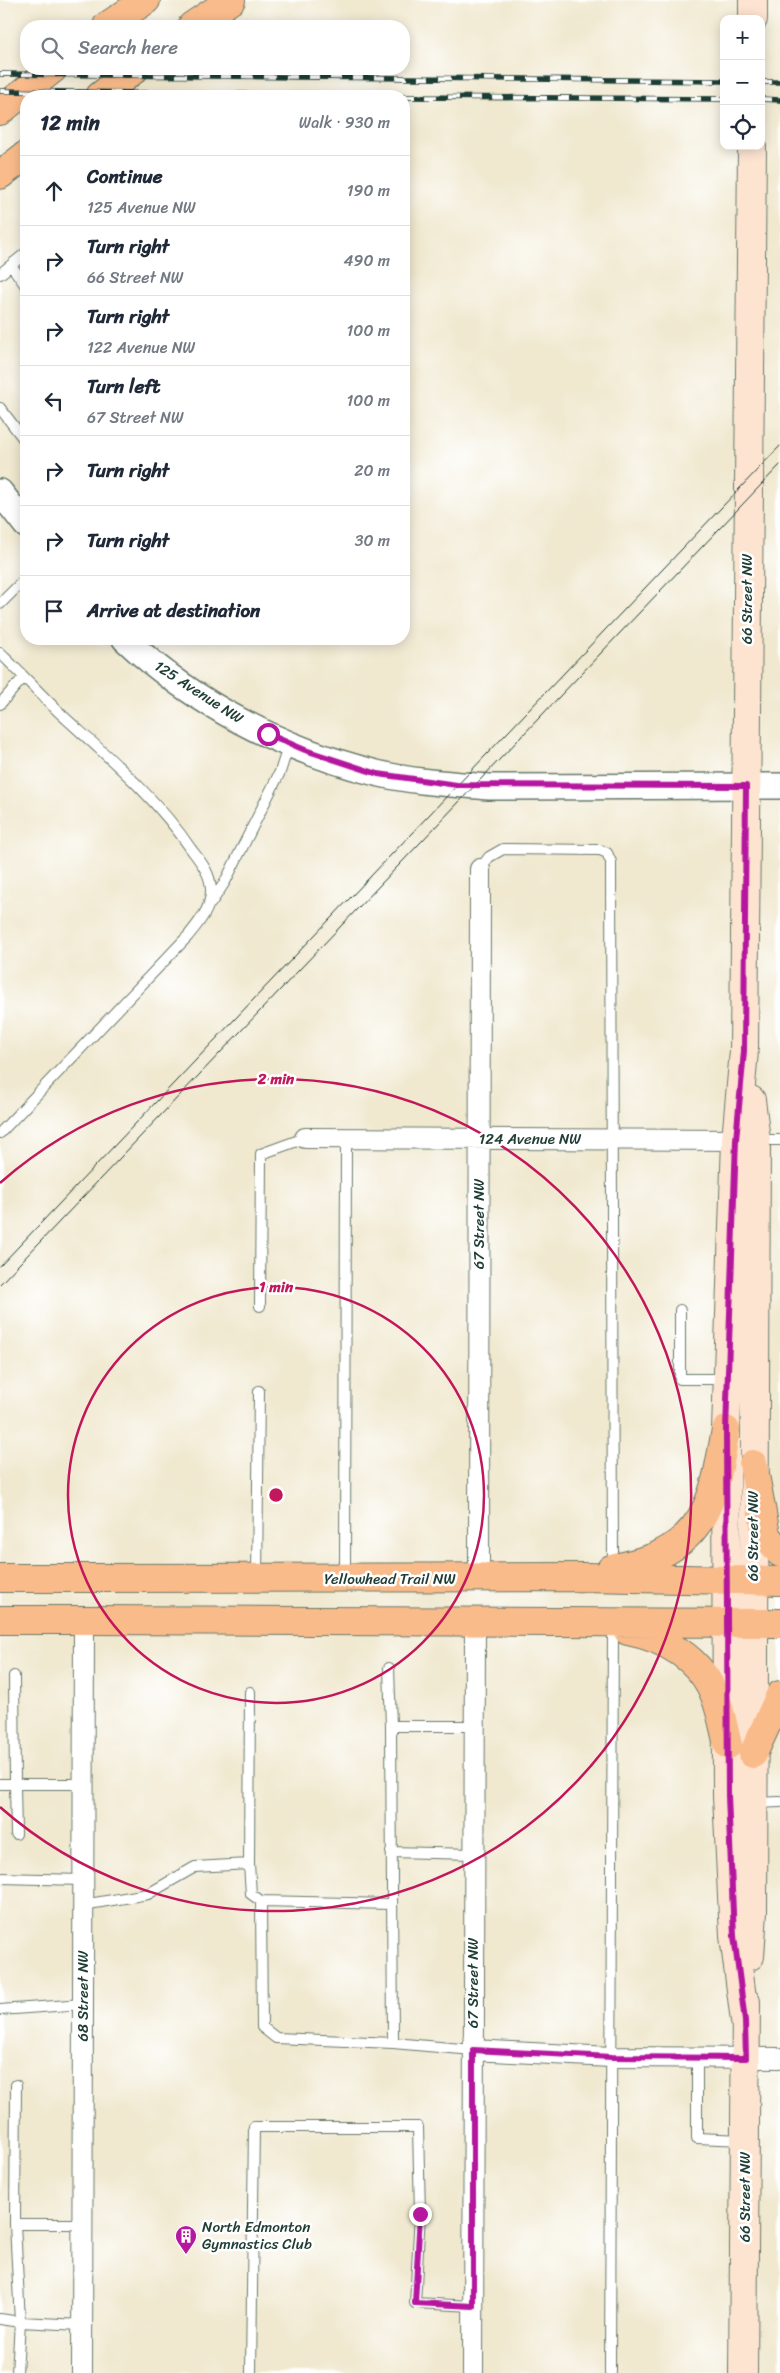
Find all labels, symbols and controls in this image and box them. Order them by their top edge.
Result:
map controls [720,15,765,150]
button: + [720,15,765,60]
search box [20,20,410,75]
text: Search here [78,31,178,64]
icon: search [38,34,66,62]
button: − [720,60,765,105]
text: 12 min [40,104,100,142]
button: locate [720,105,765,150]
text: Walk · 930 m [299,108,390,137]
text: Continue [87,160,163,193]
text: 190 m [347,176,390,205]
icon: ahead [40,177,68,205]
text: 125 Avenue NW [87,193,196,222]
text: Turn right [87,230,169,263]
text: 490 m [344,246,390,275]
icon: right [40,247,68,275]
text: 66 Street NW [87,263,184,292]
text: Turn right [87,300,169,333]
text: 100 m [346,316,390,345]
icon: right [40,317,68,345]
text: 122 Avenue NW [87,333,195,362]
text: Turn left [87,370,160,403]
text: 100 m [346,386,390,415]
icon: left [40,387,68,415]
text: 67 Street NW [87,403,184,432]
text: Turn right [87,454,169,487]
text: 20 m [354,456,390,485]
icon: right [40,457,68,485]
text: Turn right [87,524,169,557]
text: 30 m [355,526,390,555]
icon: right [40,527,68,555]
street label: 66 Street NW [734,553,760,644]
text: Arrive at destination [87,594,260,627]
icon: arrive [40,597,68,625]
street label: 125 Avenue NW [149,653,249,731]
route start [257,723,280,746]
text: 2 min [257,1066,295,1092]
street label: 124 Avenue NW [479,1126,581,1152]
street label: 67 Street NW [466,1178,492,1269]
text: 1 min [259,1274,294,1300]
centre of rings [267,1486,285,1504]
street label: 66 Street NW [740,1490,766,1581]
street label: Yellowhead Trail NW [324,1566,456,1592]
street label: 67 Street NW [460,1937,486,2028]
street label: 68 Street NW [70,1950,96,2042]
street label: 66 Street NW [732,2151,758,2242]
route end [409,2203,432,2226]
place label: North Edmonton Gymnastics Club [202,2214,312,2257]
building icon: North Edmonton Gymnastics Club [174,2224,198,2255]

